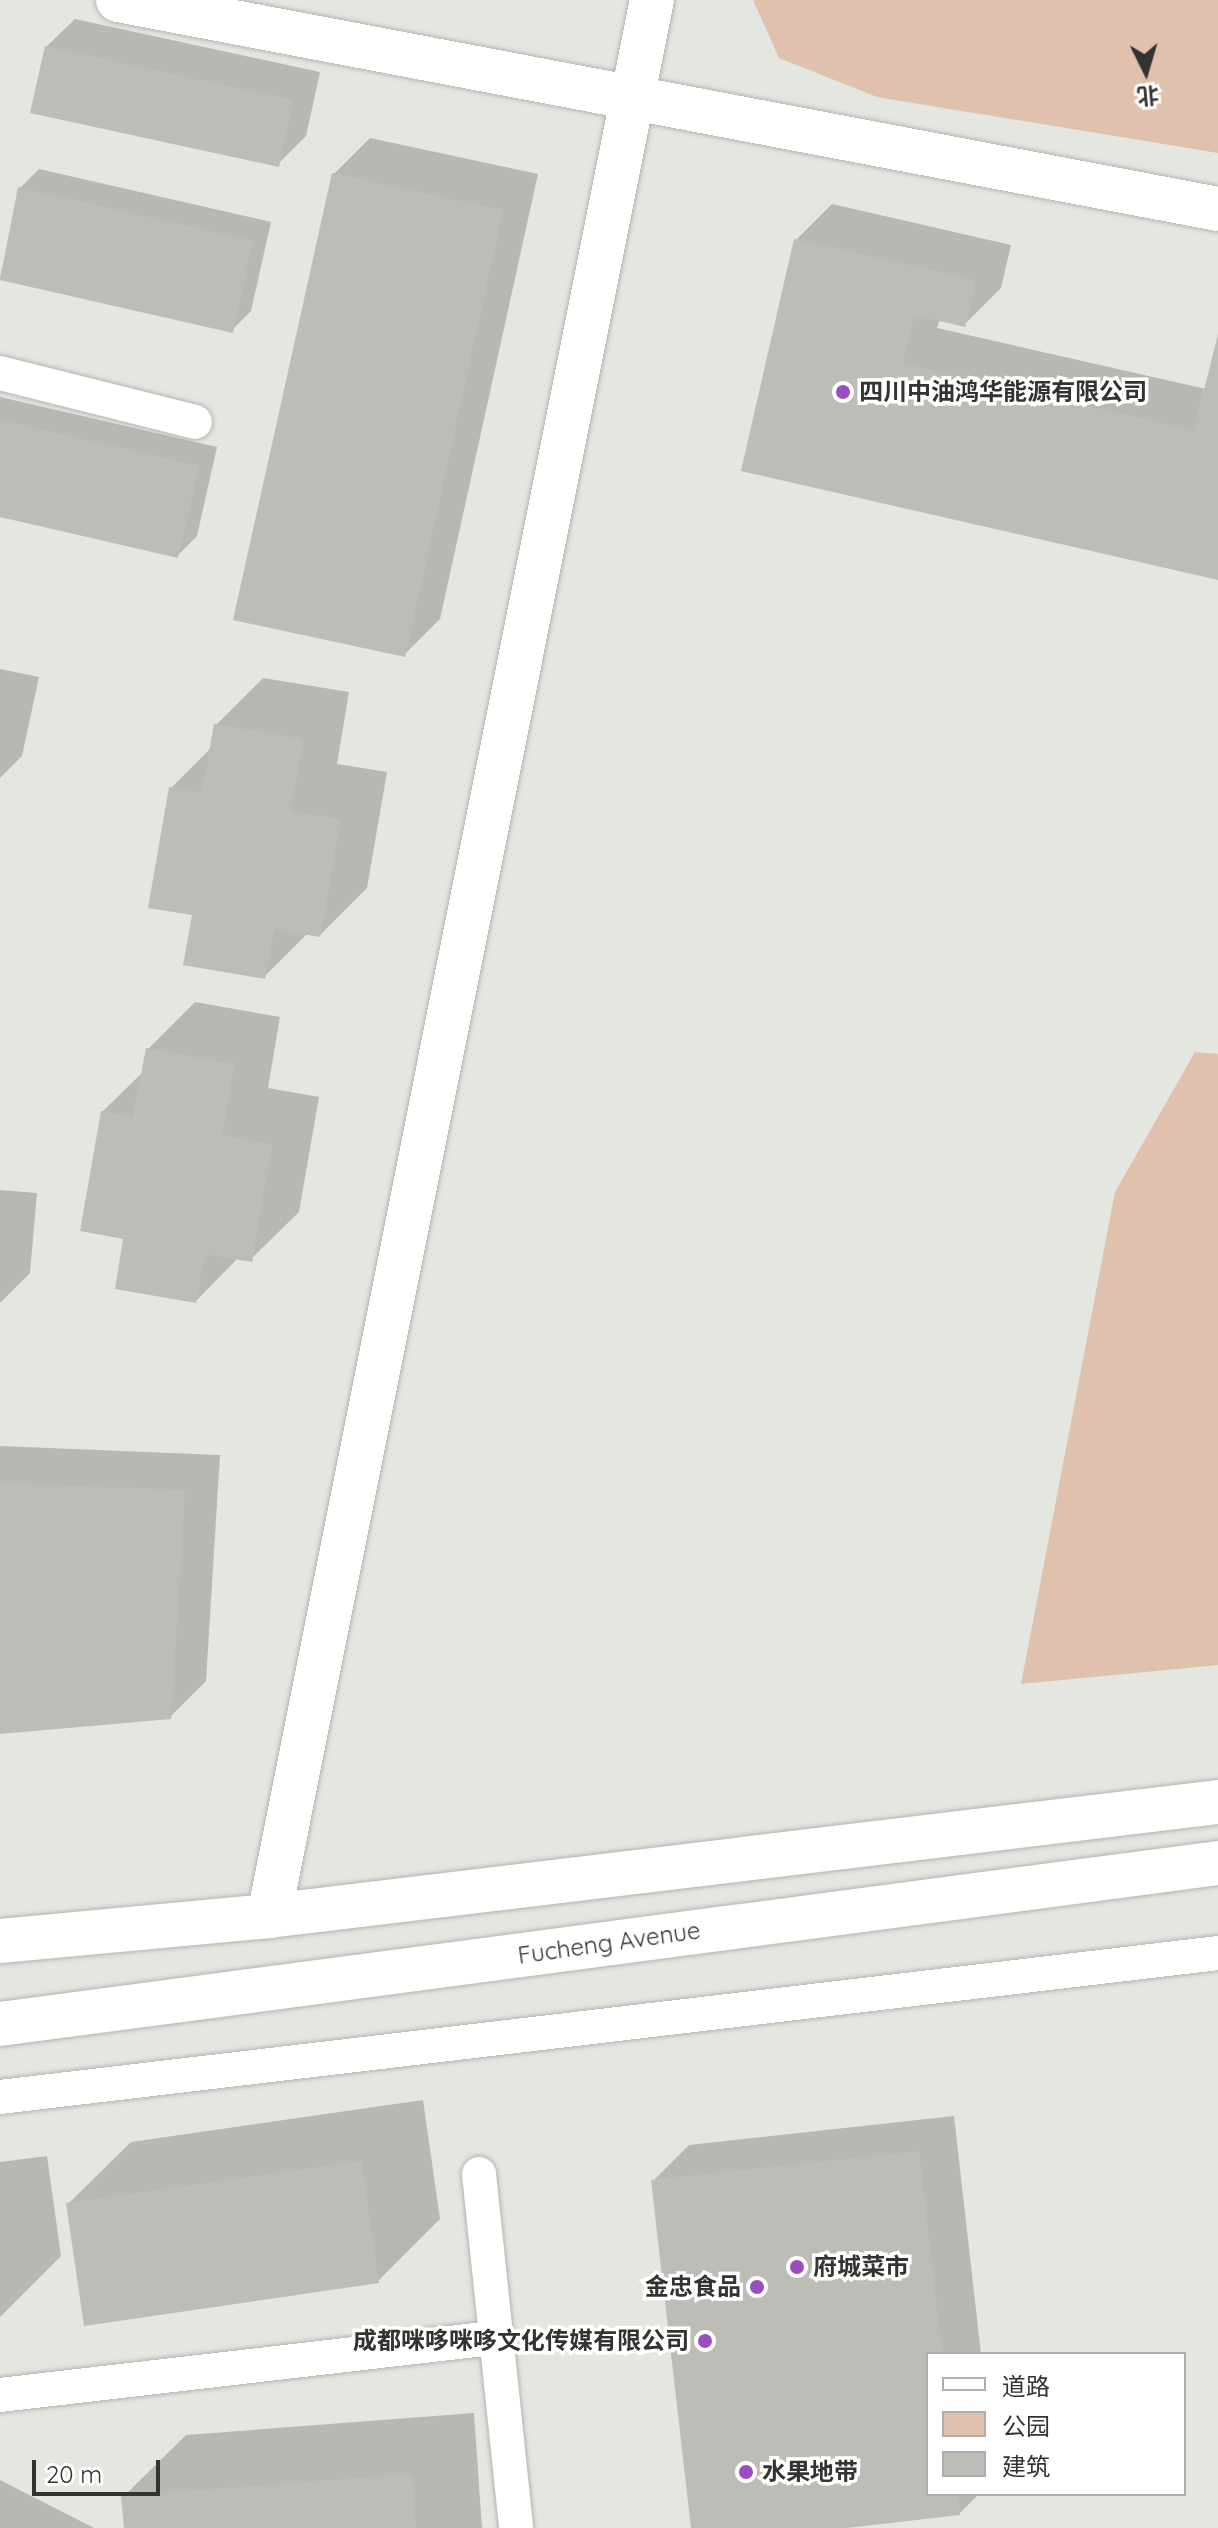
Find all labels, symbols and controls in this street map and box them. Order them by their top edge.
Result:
north arrow [1106,32,1186,112]
text: 北 [1136,81,1160,111]
place label: 四川中油鸿华能源有限公司 [859,378,1147,406]
marker: 四川中油鸿华能源有限公司 [834,383,852,401]
street label: Fucheng Avenue [516,1916,702,1970]
place label: 府城菜市 [813,2253,909,2281]
marker: 府城菜市 [788,2258,806,2276]
place label: 金忠食品 [645,2273,741,2301]
marker: 金忠食品 [748,2278,766,2296]
place label: 成都咪哆咪哆文化传媒有限公司 [353,2327,689,2355]
marker: 成都咪哆咪哆文化传媒有限公司 [696,2332,714,2350]
legend [926,2352,1186,2496]
text: 道路 [1002,2371,1050,2401]
text: 公园 [1002,2411,1050,2441]
scale bar [36,2444,164,2494]
text: 建筑 [1002,2451,1050,2481]
place label: 水果地带 [762,2458,858,2486]
text: 20 m [46,2459,102,2489]
marker: 水果地带 [737,2463,755,2481]

